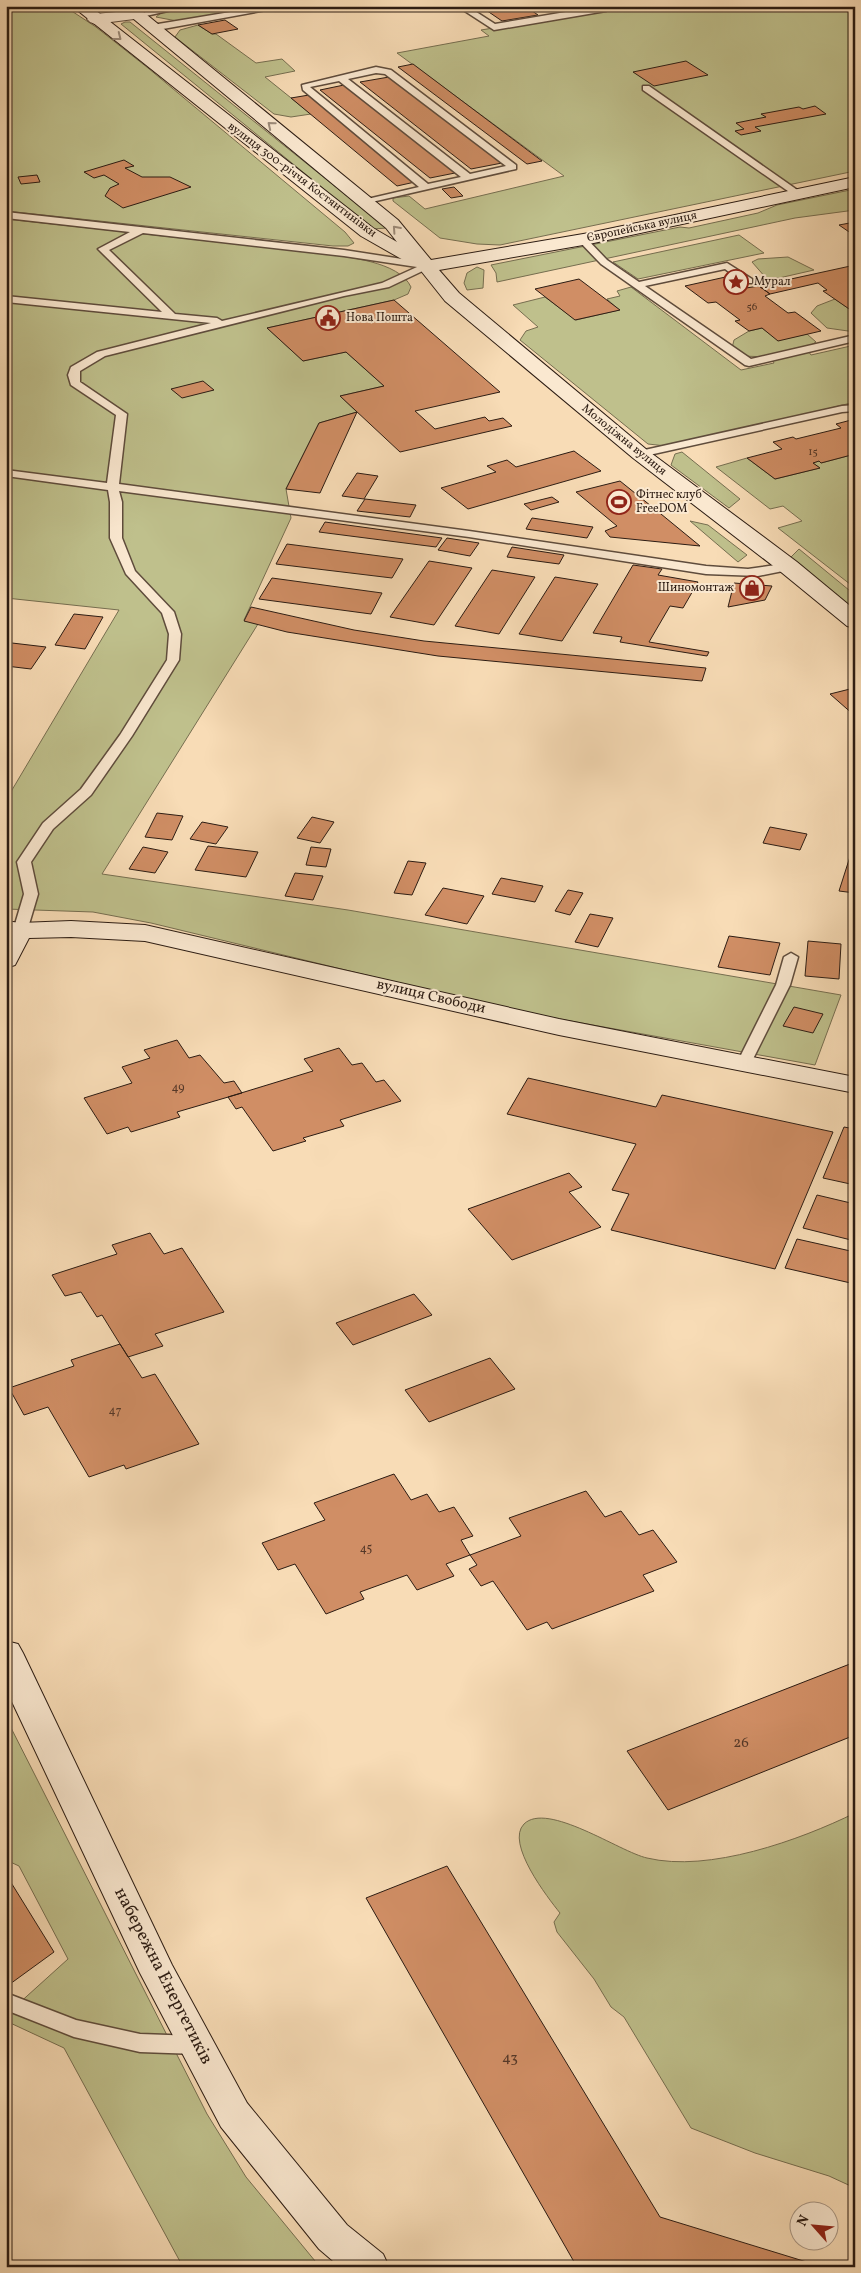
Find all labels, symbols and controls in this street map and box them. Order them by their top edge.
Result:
one-way arrow [112,32,121,40]
street label: вулиця 300-річчя Костянтинівки [224,119,380,241]
one-way arrow [268,122,277,130]
street label: Європейська вулиця [586,208,698,246]
one-way arrow [393,226,402,235]
place icon: Мурал [723,269,749,295]
place label: Мурал [754,274,791,290]
house number: 56 [747,300,758,315]
public building icon: Нова Пошта [315,305,341,331]
place label: Нова Пошта [346,310,413,326]
street label: Молодіжна вулиця [578,401,670,479]
house number: 15 [808,445,818,460]
place label: Фітнес клуб FreeDOM [636,487,702,517]
sports icon: Фітнес клуб FreeDOM [606,489,632,515]
shop icon: Шиномонтаж [739,575,765,601]
place label: Шиномонтаж [658,580,734,596]
street label: вулиця Свободи [375,974,487,1020]
house number: 49 [171,1080,185,1096]
house number: 47 [109,1403,122,1419]
house number: 45 [360,1541,373,1557]
house number: 26 [733,1733,749,1754]
street label: набережна Енергетиків [107,1883,219,2069]
house number: 43 [502,2048,518,2069]
north arrow [788,2200,838,2250]
text: N [793,2212,815,2230]

